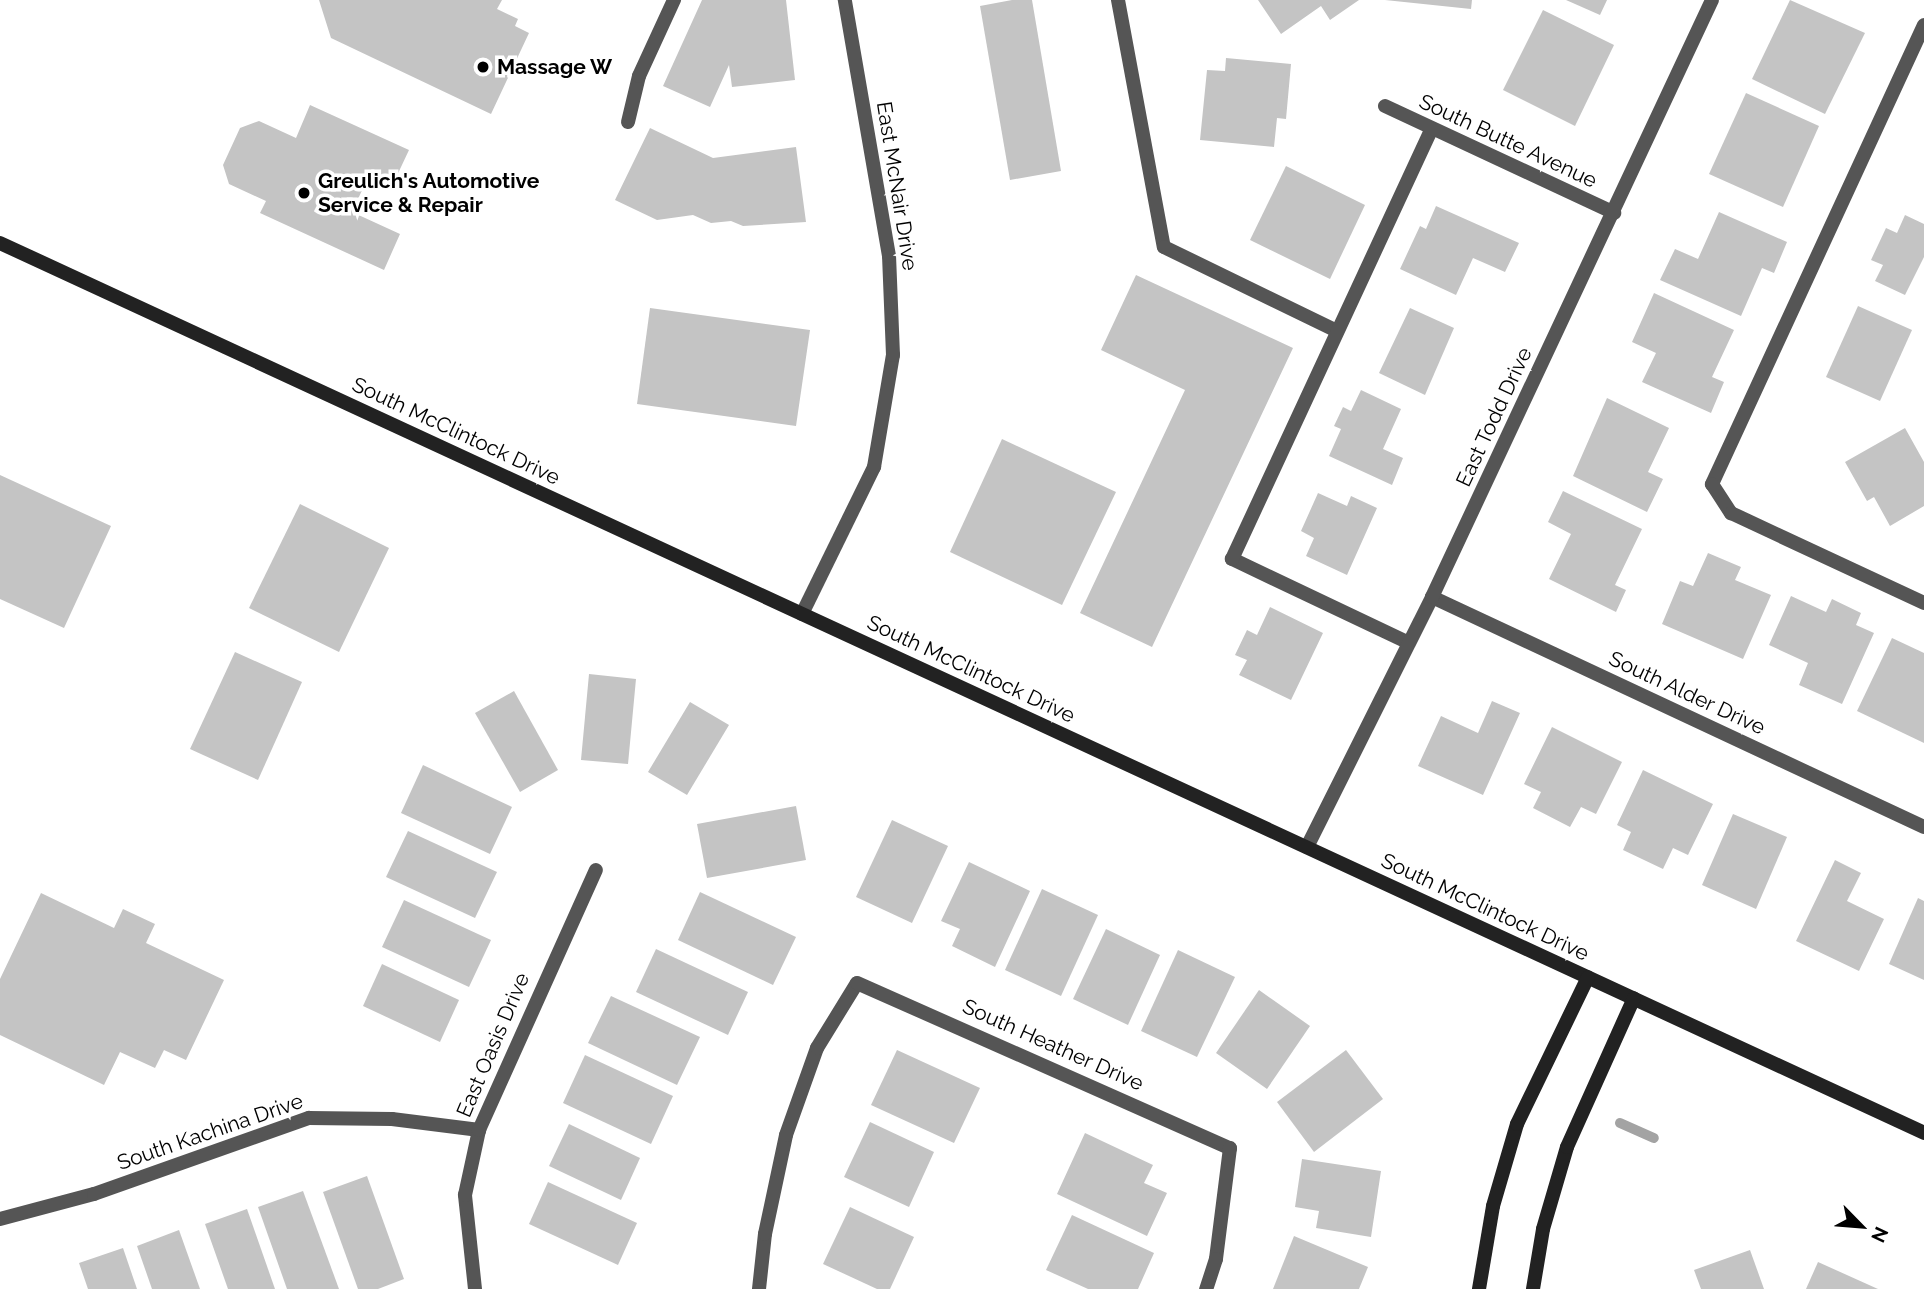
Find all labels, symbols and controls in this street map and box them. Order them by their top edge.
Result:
place label: Massage W [497,54,613,80]
marker: Massage W [475,59,491,75]
street label: South Butte Avenue [1415,89,1601,193]
street label: East McNair Drive [871,99,923,273]
place label: Greulich's Automotive Service & Repair [318,168,540,218]
marker: Greulich's Automotive Service & Repair [296,185,312,201]
street label: East Todd Drive [1451,343,1537,491]
street label: South McClintock Drive [348,372,564,490]
street label: South McClintock Drive [863,610,1079,728]
street label: South Alder Drive [1604,646,1770,740]
street label: South McClintock Drive [1377,848,1593,966]
street label: East Oasis Drive [451,969,535,1121]
street label: South Heather Drive [958,994,1148,1096]
street label: South Kachina Drive [114,1088,306,1176]
north arrow [1826,1191,1896,1261]
text: N [1867,1224,1893,1246]

